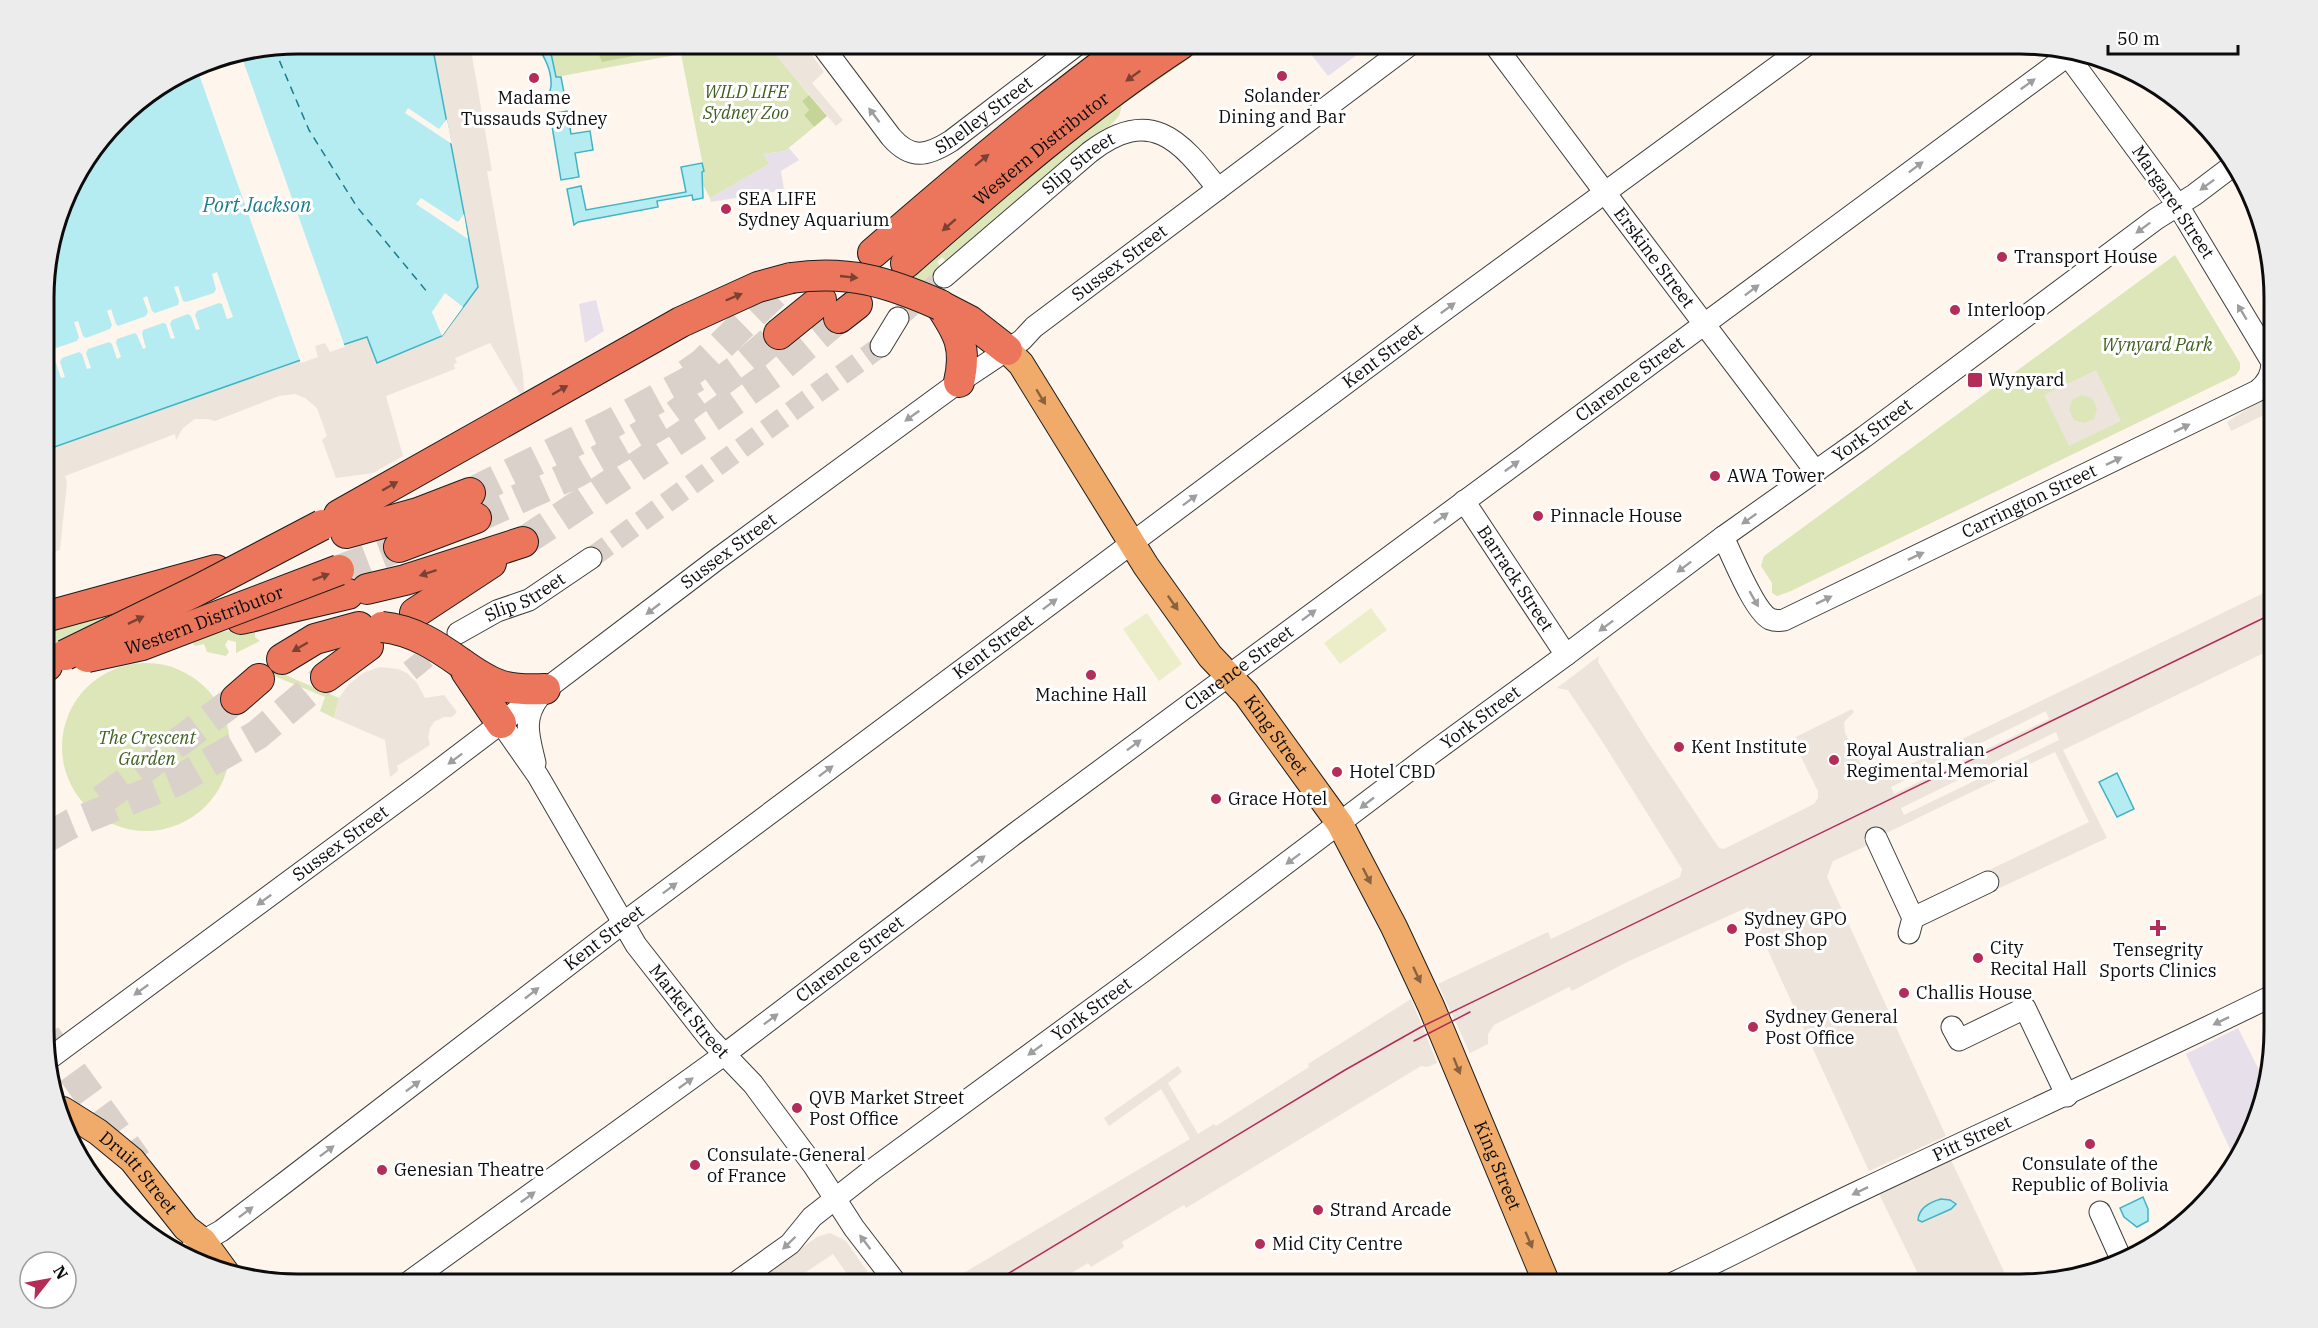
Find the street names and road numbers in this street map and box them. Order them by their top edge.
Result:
street label: Shelley Street [931,71,1037,159]
street label: Western Distributor [968,87,1113,210]
street label: Slip Street [1037,127,1118,199]
street label: Margaret Street [2127,141,2220,263]
street label: Erskine Street [1609,202,1700,312]
street label: Sussex Street [1067,219,1171,306]
street label: Kent Street [1338,318,1427,393]
street label: Clarence Street [1571,331,1688,427]
street label: York Street [1828,393,1917,467]
street label: Carrington Street [1958,458,2100,543]
street label: Sussex Street [676,508,781,594]
street label: Barrack Street [1472,521,1559,636]
street label: Slip Street [480,567,569,627]
street label: Western Distributor [122,580,287,659]
street label: Kent Street [948,609,1038,684]
street label: Clarence Street [1180,620,1298,715]
street label: York Street [1436,680,1525,754]
street label: King Street [1239,690,1313,780]
street label: Sussex Street [288,800,393,886]
street label: Kent Street [559,899,648,975]
street label: Clarence Street [791,910,908,1007]
street label: Market Street [644,959,734,1063]
street label: York Street [1047,972,1136,1046]
street label: Pitt Street [1929,1110,2015,1166]
street label: King Street [1469,1117,1527,1213]
street label: Druitt Street [95,1126,183,1219]

